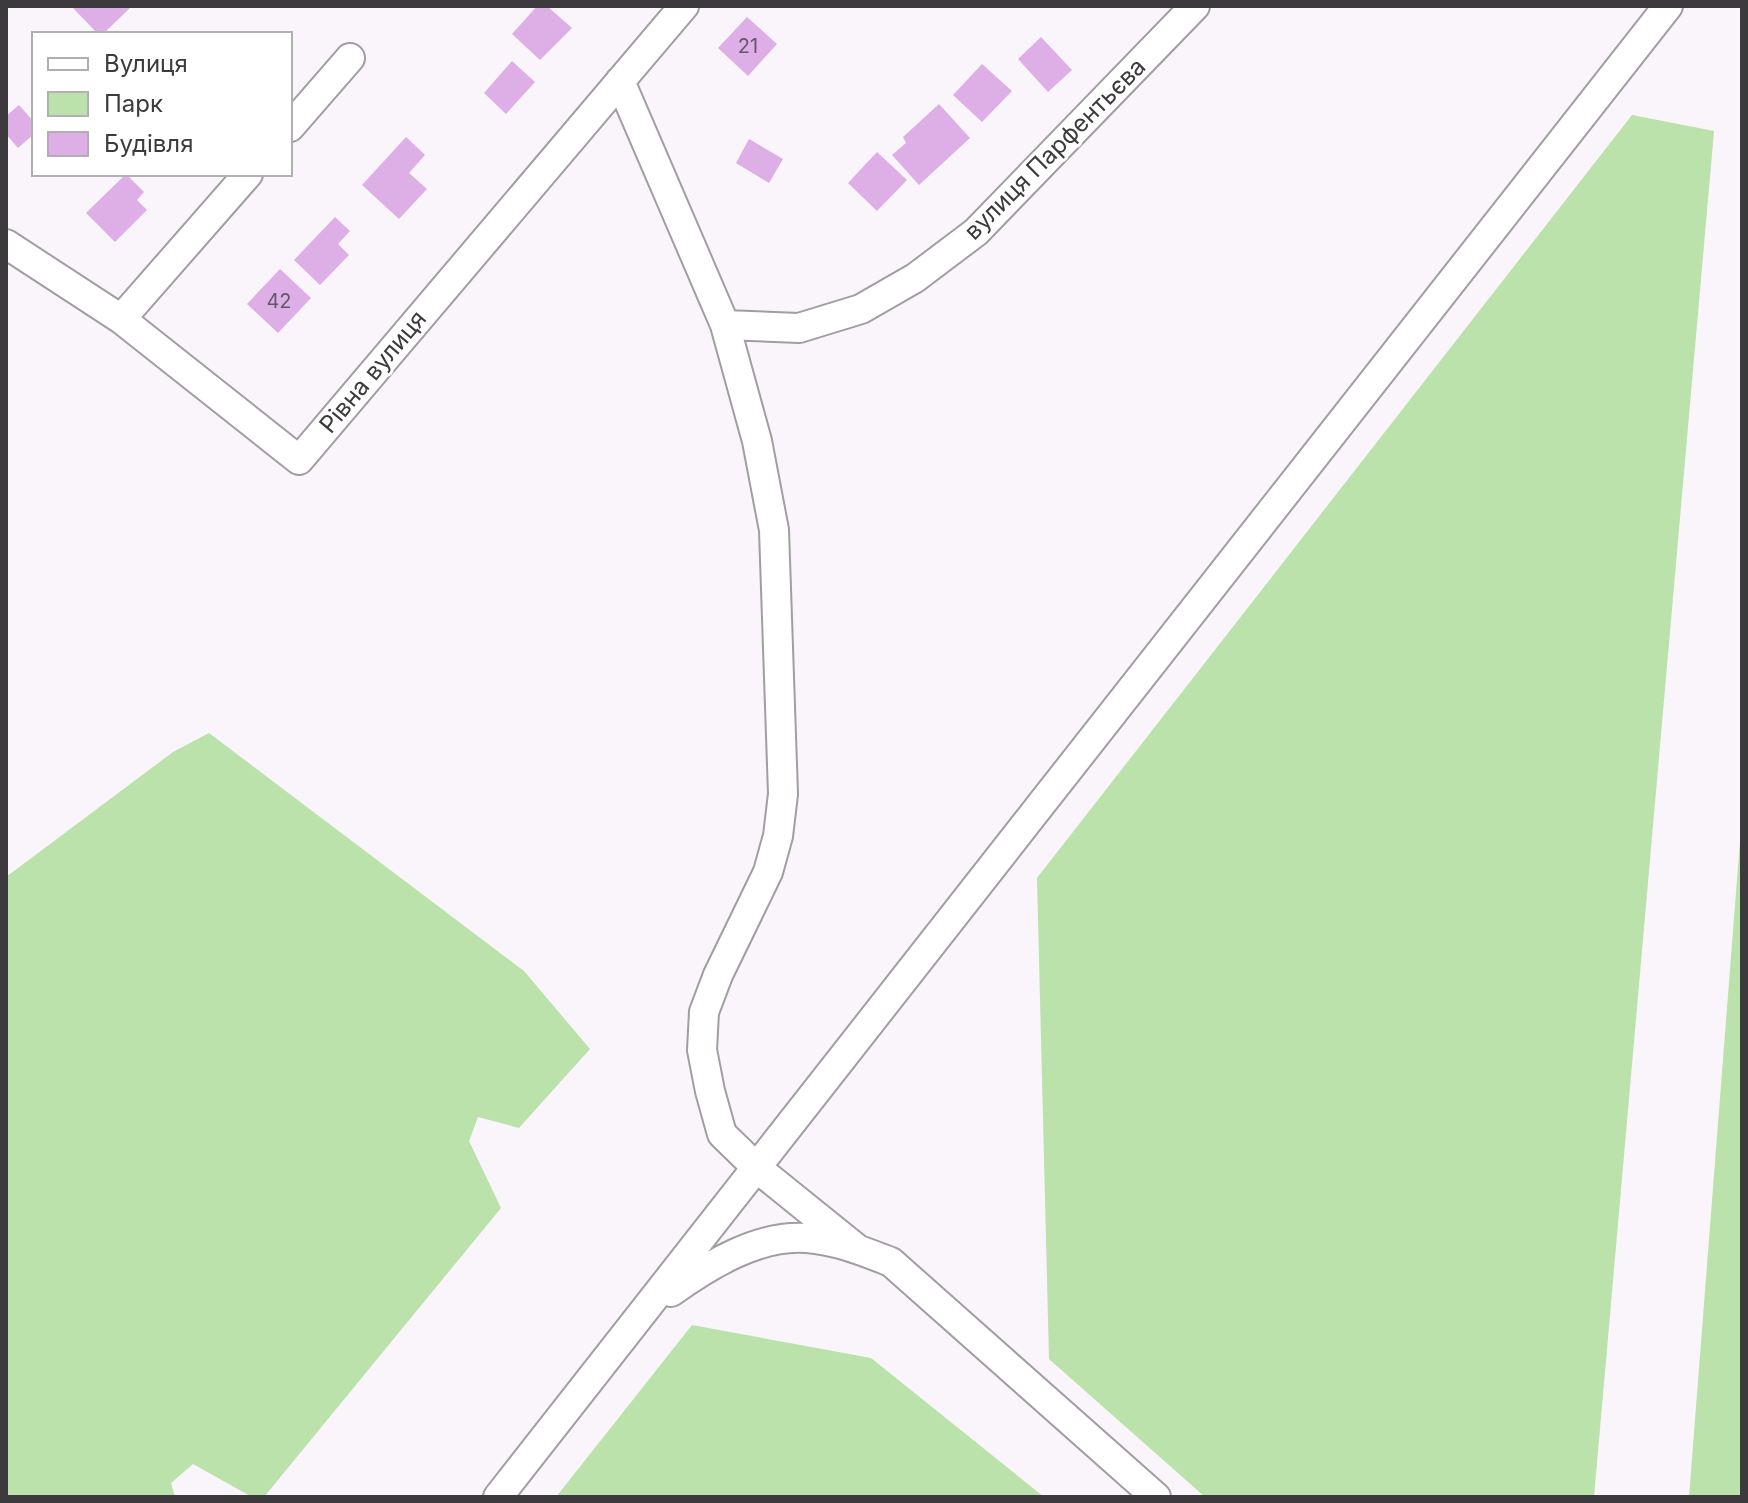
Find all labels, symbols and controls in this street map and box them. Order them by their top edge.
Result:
legend [32,32,292,176]
house number: 21 [738,34,758,58]
text: Вулиця [104,49,188,78]
street label: вулиця Парфентьєва [958,52,1151,245]
text: Парк [104,89,163,118]
text: Будівля [104,129,193,158]
house number: 42 [266,289,292,313]
street label: Рівна вулиця [313,305,432,439]

